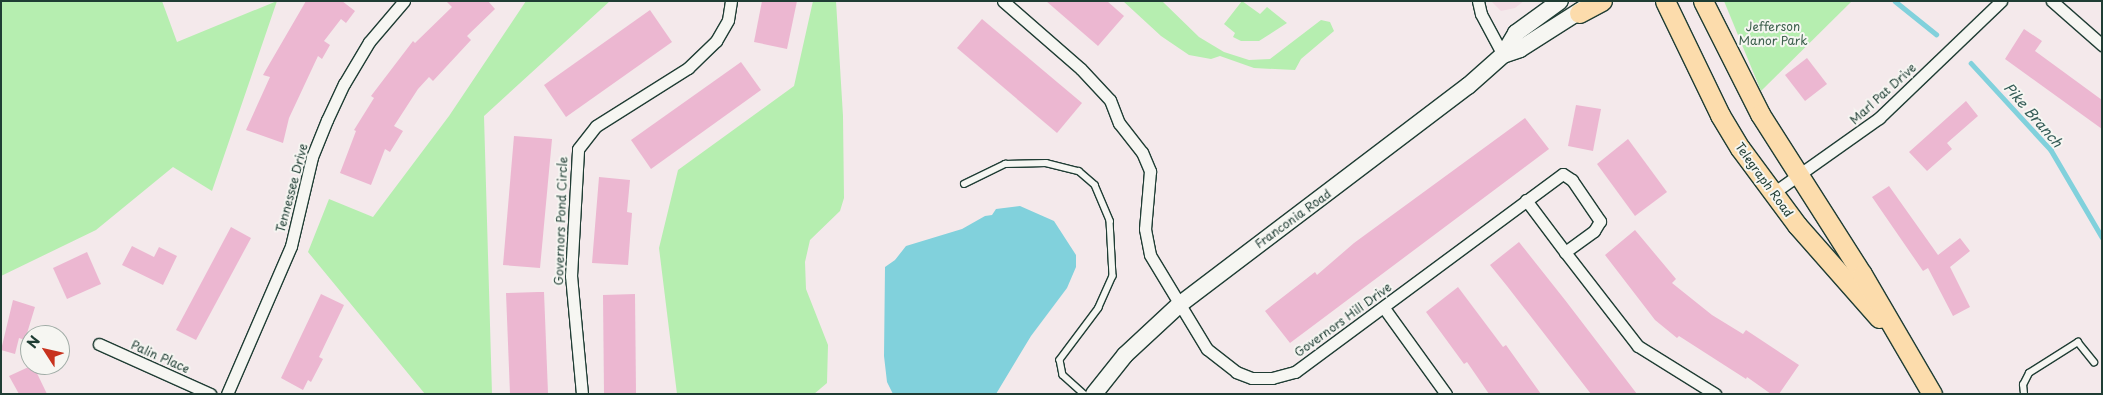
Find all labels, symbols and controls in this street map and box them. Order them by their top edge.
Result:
park label: Jefferson Manor Park [1738,20,1808,48]
street label: Marl Pat Drive [1847,60,1919,128]
water label: Pike Branch [2000,79,2066,151]
street label: Telegraph Road [1733,140,1795,220]
street label: Tennessee Drive [273,142,311,234]
street label: Governors Pond Circle [552,156,570,286]
street label: Franconia Road [1252,187,1334,251]
street label: Governors Hill Drive [1292,280,1394,360]
north arrow [20,325,70,375]
text: N [21,331,45,352]
street label: Palin Place [128,338,192,376]

